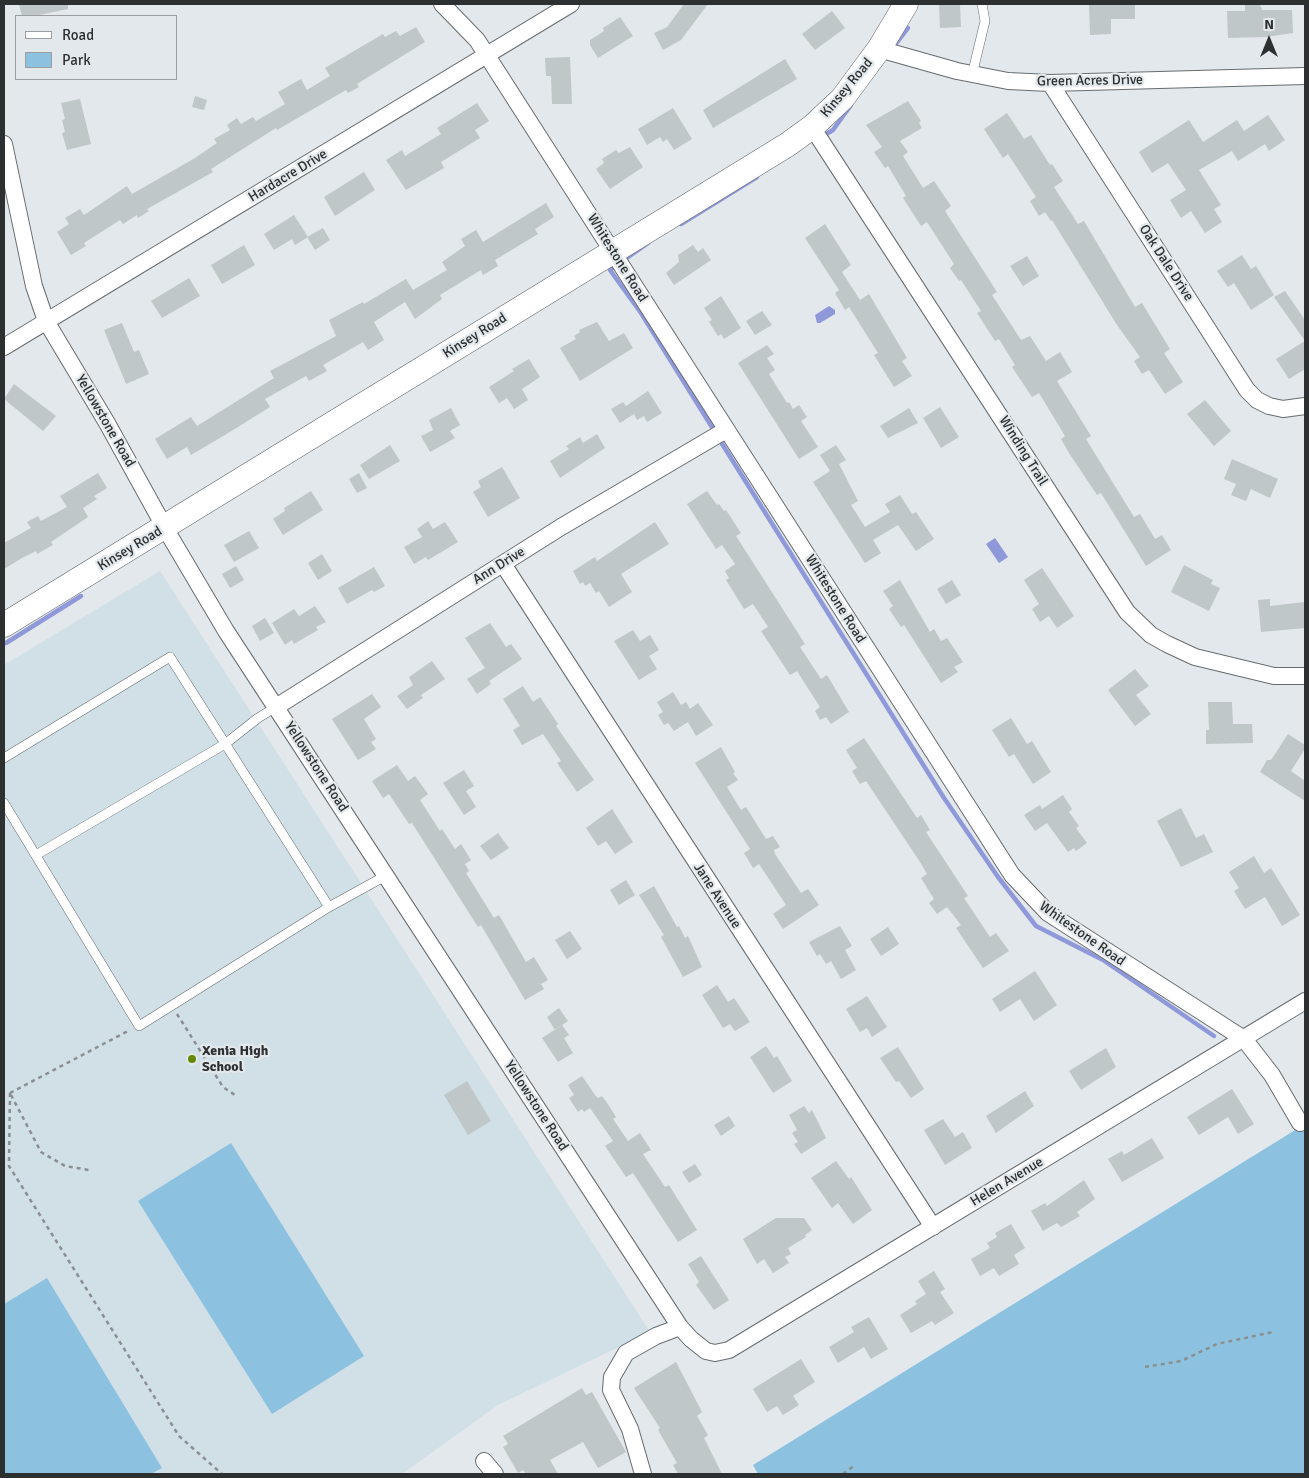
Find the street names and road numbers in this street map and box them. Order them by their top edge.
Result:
street label: Kinsey Road [817,55,877,121]
street label: Green Acres Drive [1037,72,1143,90]
street label: Hardacre Drive [246,146,330,206]
street label: Whitestone Road [583,211,651,305]
street label: Oak Dale Drive [1135,222,1197,304]
street label: Kinsey Road [440,310,510,362]
street label: Yellowstone Road [72,372,138,470]
street label: Winding Trail [995,413,1051,489]
street label: Kinsey Road [95,523,165,575]
street label: Ann Drive [470,543,528,589]
street label: Whitestone Road [801,552,869,646]
street label: Yellowstone Road [281,719,351,815]
street label: Jane Avenue [690,860,744,932]
street label: Whitestone Road [1036,898,1128,970]
street label: Yellowstone Road [501,1058,571,1154]
street label: Helen Avenue [968,1154,1046,1210]

